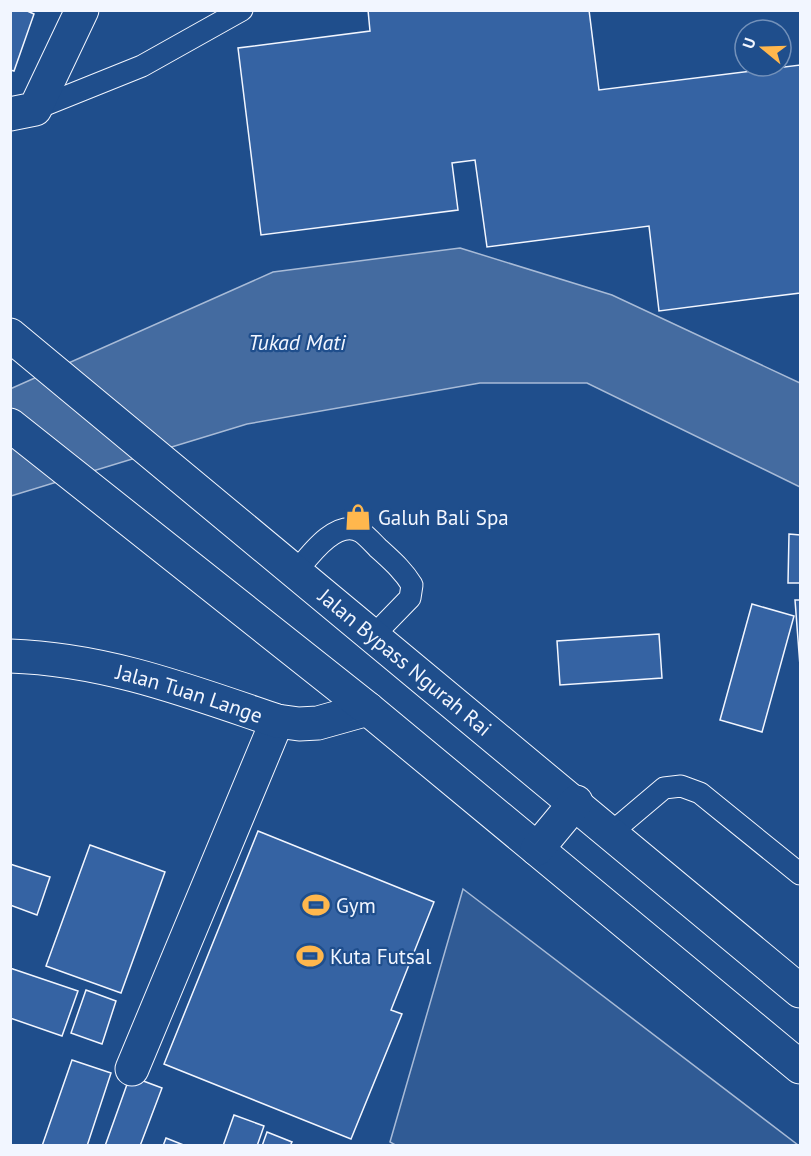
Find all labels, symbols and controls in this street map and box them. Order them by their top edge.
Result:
north arrow [733,18,793,78]
text: U [738,35,760,51]
water label: Tukad Mati [248,328,347,356]
shop icon: Galuh Bali Spa [343,502,373,532]
place label: Galuh Bali Spa [378,504,509,531]
street label: Jalan Bypass Ngurah Rai [312,582,498,742]
street label: Jalan Tuan Lange [113,657,266,729]
sports icon: Gym [301,890,331,920]
place label: Gym [336,892,376,919]
sports icon: Kuta Futsal [295,941,325,971]
place label: Kuta Futsal [330,943,431,970]

